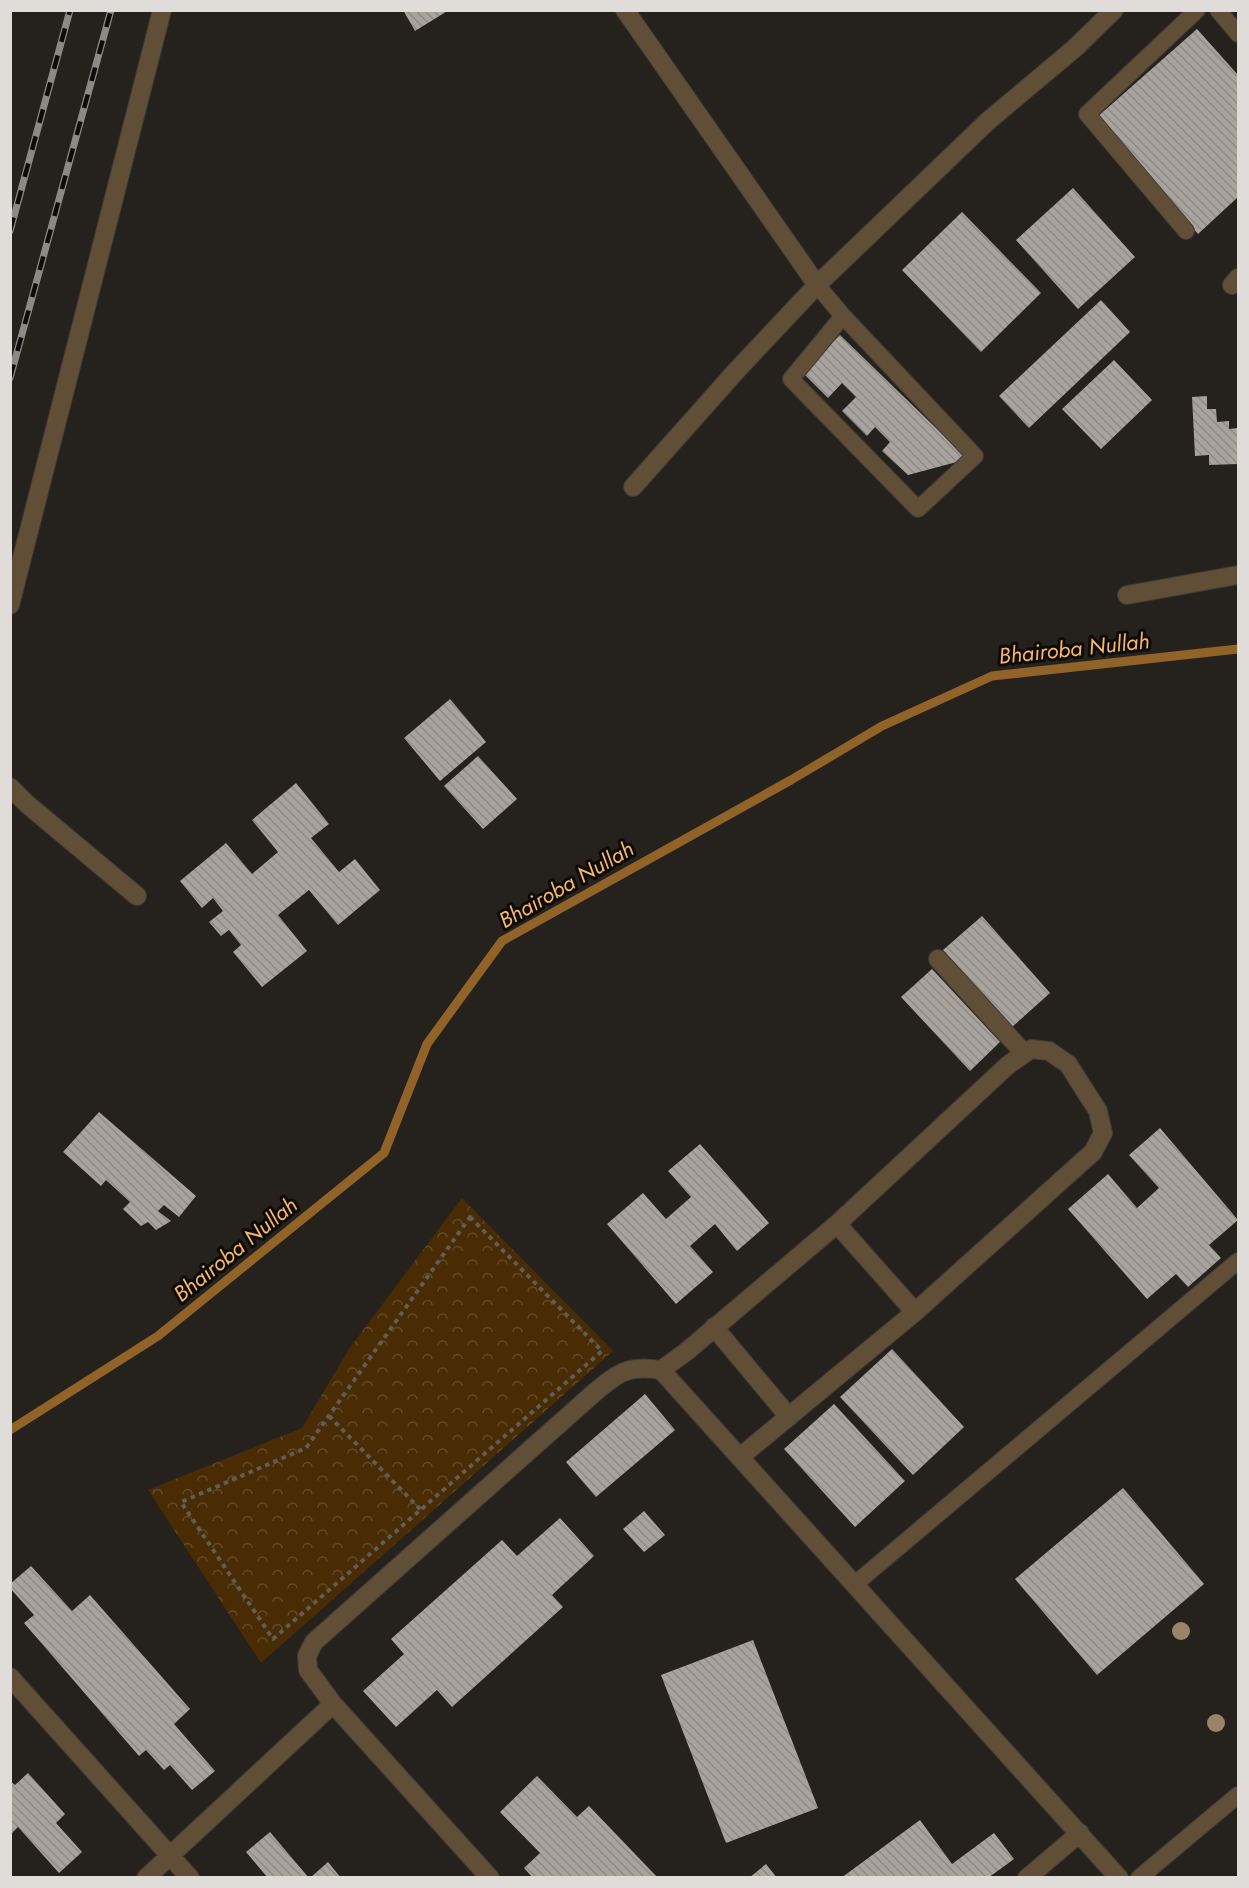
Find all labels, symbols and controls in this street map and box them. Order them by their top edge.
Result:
water label: Bhairoba Nullah [997,624,1151,672]
water label: Bhairoba Nullah [492,832,640,936]
water label: Bhairoba Nullah [166,1189,304,1309]

